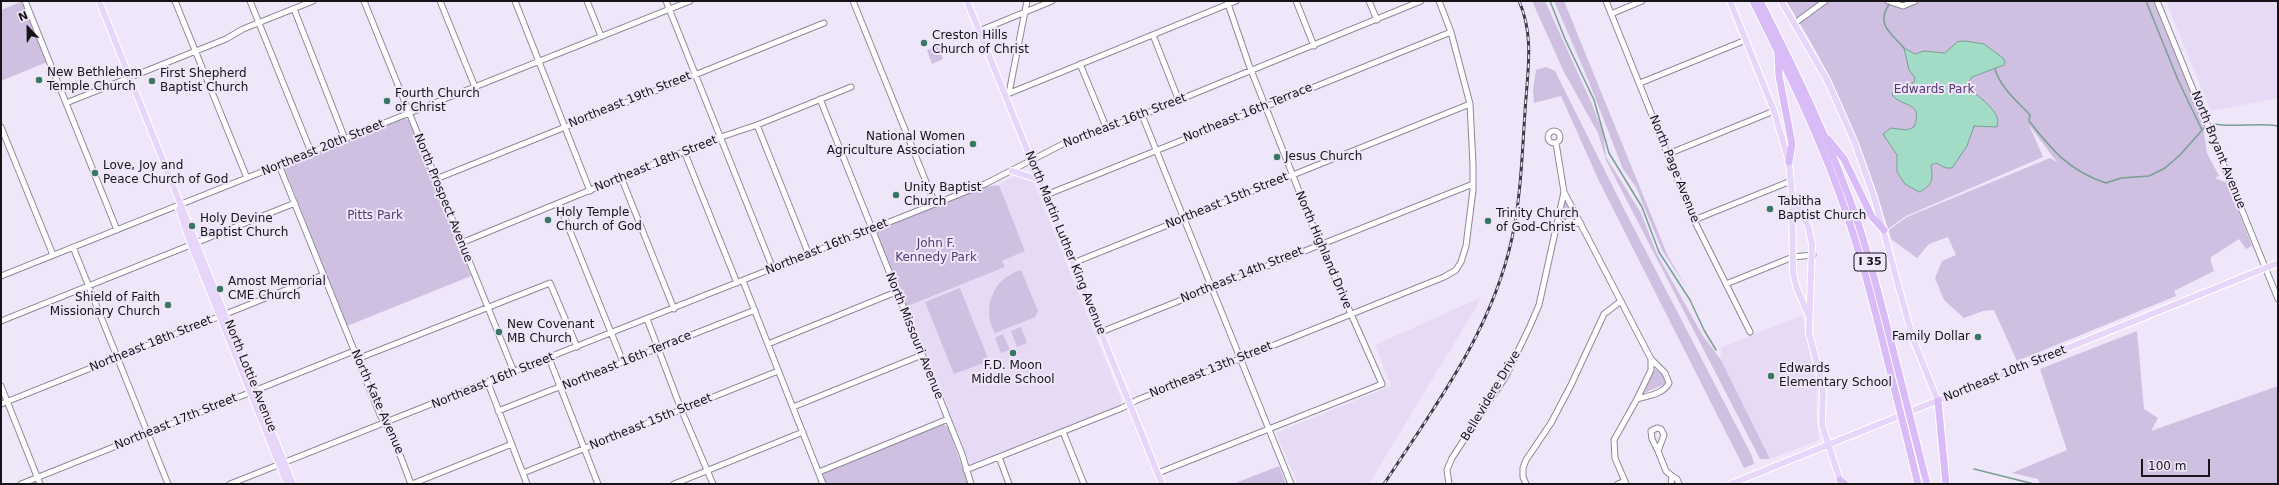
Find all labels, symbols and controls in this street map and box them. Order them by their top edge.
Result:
north arrow [8,8,48,48]
text: N [17,9,30,24]
place label: Creston Hills Church of Christ [932,29,1029,57]
marker: Creston Hills Church of Christ [919,38,929,48]
place label: New Bethlehem Temple Church [47,66,142,94]
place label: First Shepherd Baptist Church [160,67,248,95]
street label: Northeast 19th Street [567,69,693,131]
marker: New Bethlehem Temple Church [34,75,44,85]
marker: First Shepherd Baptist Church [147,76,157,86]
street label: Northeast 16th Terrace [1181,80,1315,146]
park label: Edwards Park [1894,83,1974,97]
place label: Fourth Church of Christ [395,87,480,115]
street label: North Bryant Avenue [2188,89,2248,211]
street label: Northeast 16th Street [1061,91,1189,151]
marker: Fourth Church of Christ [382,96,392,106]
street label: North Page Avenue [1646,113,1702,225]
street label: Northeast 20th Street [260,117,386,179]
place label: National Women Agriculture Association [827,130,965,158]
street label: North Prospect Avenue [411,132,475,264]
street label: Northeast 18th Street [593,133,719,195]
marker: National Women Agriculture Association [968,139,978,149]
street label: North Martin Luther King Avenue [1021,149,1109,337]
place label: Jesus Church [1285,150,1362,164]
marker: Jesus Church [1272,152,1282,162]
place label: Love, Joy and Peace Church of God [103,159,228,187]
marker: Love, Joy and Peace Church of God [90,168,100,178]
street label: Northeast 15th Street [1164,170,1290,232]
place label: Unity Baptist Church [904,181,982,209]
street label: North Highland Drive [1292,189,1354,311]
marker: Unity Baptist Church [891,190,901,200]
place label: Tabitha Baptist Church [1778,195,1866,223]
marker: Tabitha Baptist Church [1765,204,1775,214]
place label: Holy Temple Church of God [556,206,642,234]
place label: Trinity Church of God-Christ [1496,207,1579,235]
park label: Pitts Park [347,209,403,223]
place label: Holy Devine Baptist Church [200,212,288,240]
marker: Holy Temple Church of God [543,215,553,225]
street label: Northeast 16th Street [764,216,890,278]
marker: Trinity Church of God-Christ [1483,216,1493,226]
marker: Holy Devine Baptist Church [187,221,197,231]
park label: John F. Kennedy Park [895,237,977,265]
street label: Northeast 14th Street [1179,244,1305,306]
road number: I 35 [1854,253,1886,271]
street label: North Missouri Avenue [882,271,946,401]
place label: Amost Memorial CME Church [228,275,326,303]
marker: Amost Memorial CME Church [215,284,225,294]
place label: Shield of Faith Missionary Church [50,291,160,319]
marker: Shield of Faith Missionary Church [163,300,173,310]
street label: Northeast 18th Street [88,313,214,375]
street label: North Lottie Avenue [221,318,279,434]
place label: New Covenant MB Church [507,318,594,346]
marker: New Covenant MB Church [494,327,504,337]
street label: Northeast 16th Terrace [560,328,694,394]
place label: Family Dollar [1892,330,1970,344]
marker: Family Dollar [1973,332,1983,342]
street label: Northeast 13th Street [1148,339,1274,401]
street label: Northeast 10th Street [1942,343,2068,405]
street label: North Kate Avenue [347,348,407,456]
marker: F.D. Moon Middle School [1008,348,1018,358]
street label: Bellevidere Drive [1458,348,1524,444]
street label: Northeast 16th Street [430,350,556,412]
place label: F.D. Moon Middle School [971,359,1055,387]
place label: Edwards Elementary School [1779,362,1892,390]
marker: Edwards Elementary School [1766,371,1776,381]
street label: Northeast 17th Street [113,391,239,453]
street label: Northeast 15th Street [588,391,714,453]
scale bar [2143,451,2212,477]
text: 100 m [2148,459,2186,473]

